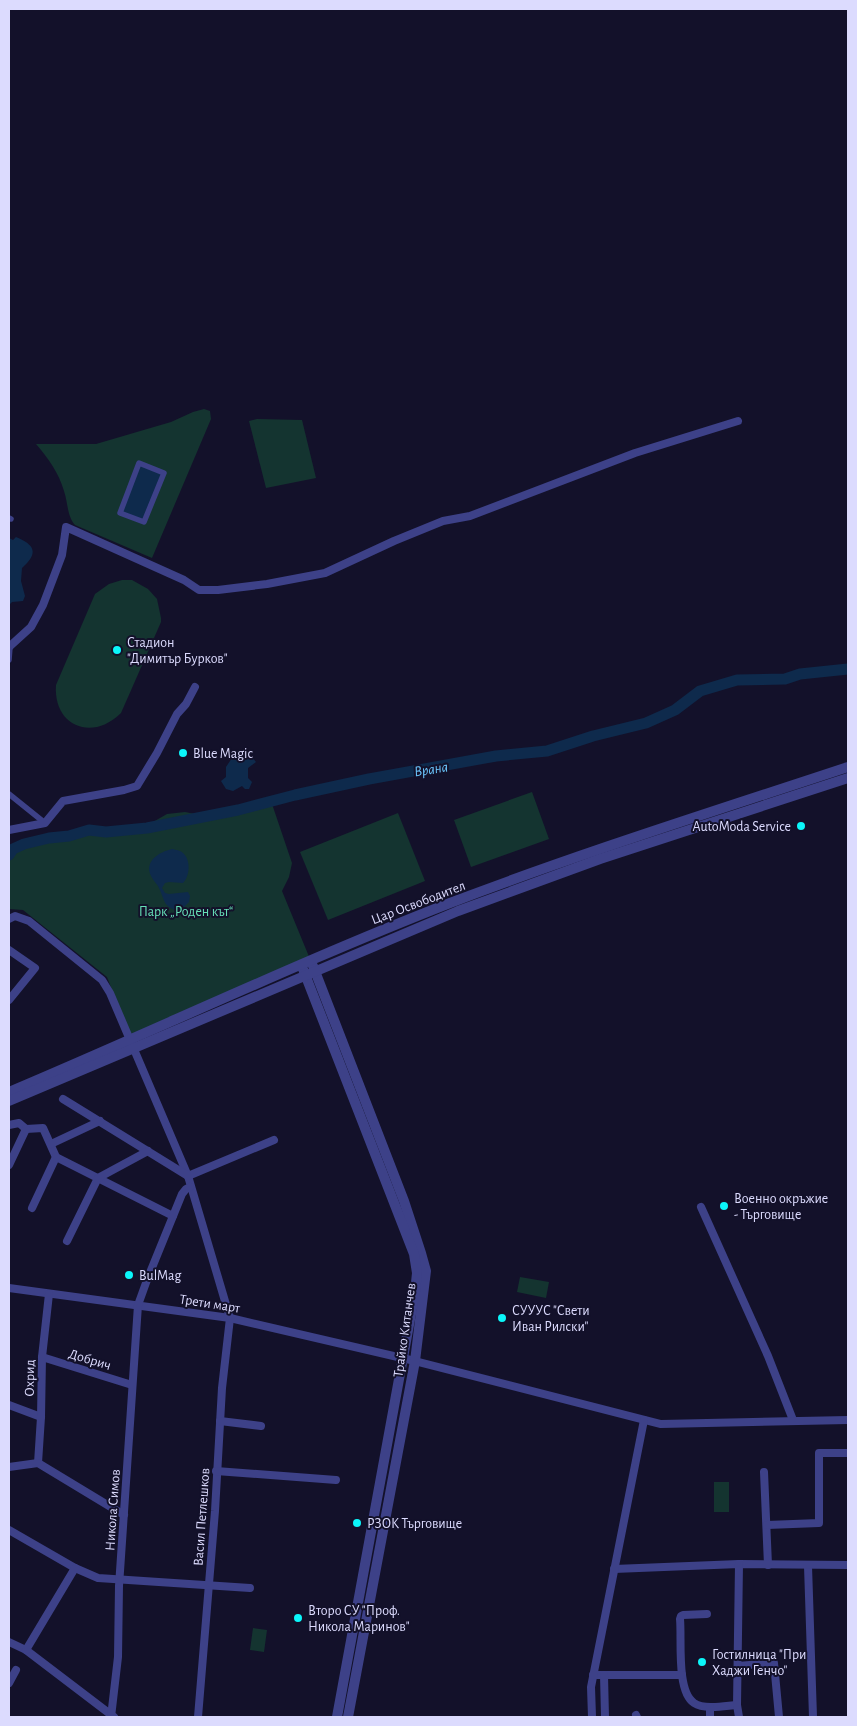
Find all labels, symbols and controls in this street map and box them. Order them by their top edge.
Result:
place label: Стадион "Димитър Бурков" [127,636,228,666]
marker: Стадион "Димитър Бурков" [111,644,123,656]
marker: Blue Magic [177,747,189,759]
place label: Blue Magic [193,747,253,761]
water label: Врана [413,759,449,780]
place label: AutoModa Service [693,820,791,834]
marker: AutoModa Service [795,820,807,832]
street label: Цар Освободител [369,879,467,927]
park label: Парк „Роден кът“ [139,905,233,919]
place label: Военно окръжие - Търговище [734,1192,828,1222]
marker: Военно окръжие - Търговище [718,1200,730,1212]
marker: BulMag [123,1269,135,1281]
place label: BulMag [139,1269,181,1283]
street label: Трайко Китанчев [391,1282,419,1378]
street label: Трети март [179,1292,242,1316]
place label: СУУУС "Свети Иван Рилски" [512,1304,590,1334]
marker: СУУУС "Свети Иван Рилски" [496,1312,508,1324]
street label: Добрич [67,1347,113,1373]
street label: Охрид [23,1359,37,1397]
street label: Васил Петлешков [192,1468,212,1567]
street label: Никола Симов [103,1469,123,1551]
marker: РЗОК Търговище [351,1517,363,1529]
place label: РЗОК Търговище [367,1517,462,1531]
place label: Второ СУ "Проф. Никола Маринов" [308,1604,410,1634]
marker: Второ СУ "Проф. Никола Маринов" [292,1612,304,1624]
place label: Гостилница "При Хаджи Генчо" [712,1648,807,1678]
marker: Гостилница "При Хаджи Генчо" [696,1656,708,1668]

